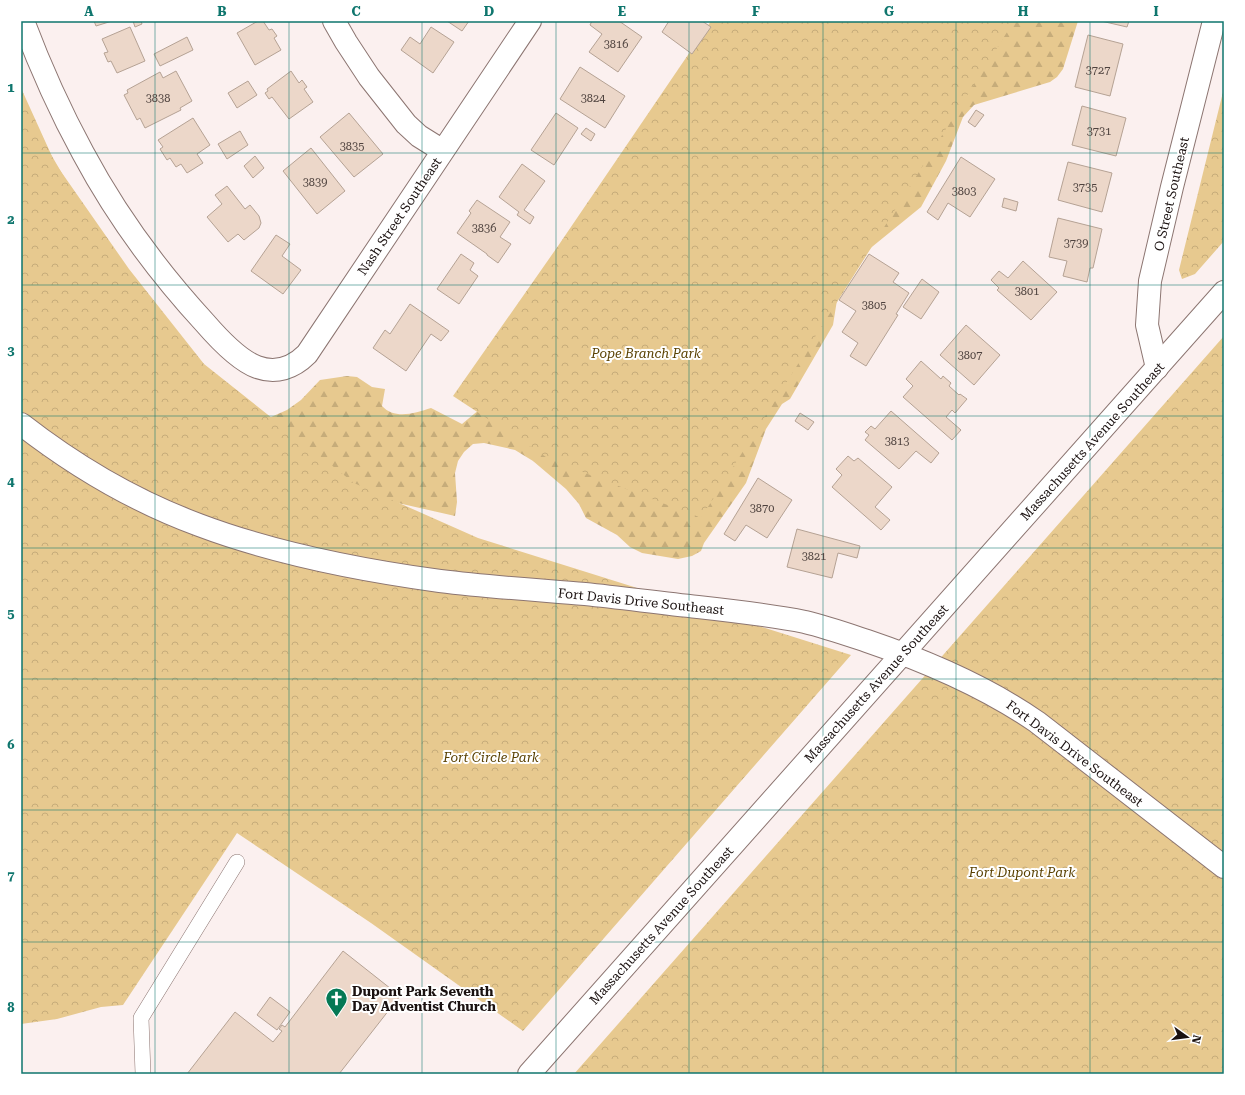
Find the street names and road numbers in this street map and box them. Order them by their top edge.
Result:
street label: O Street Southeast [1151,135,1192,253]
street label: Nash Street Southeast [354,155,444,278]
street label: Massachusetts Avenue Southeast [1017,359,1167,523]
street label: Fort Davis Drive Southeast [557,585,725,618]
street label: Massachusetts Avenue Southeast [801,601,951,765]
street label: Fort Davis Drive Southeast [1004,697,1146,810]
street label: Massachusetts Avenue Southeast [586,843,736,1007]

